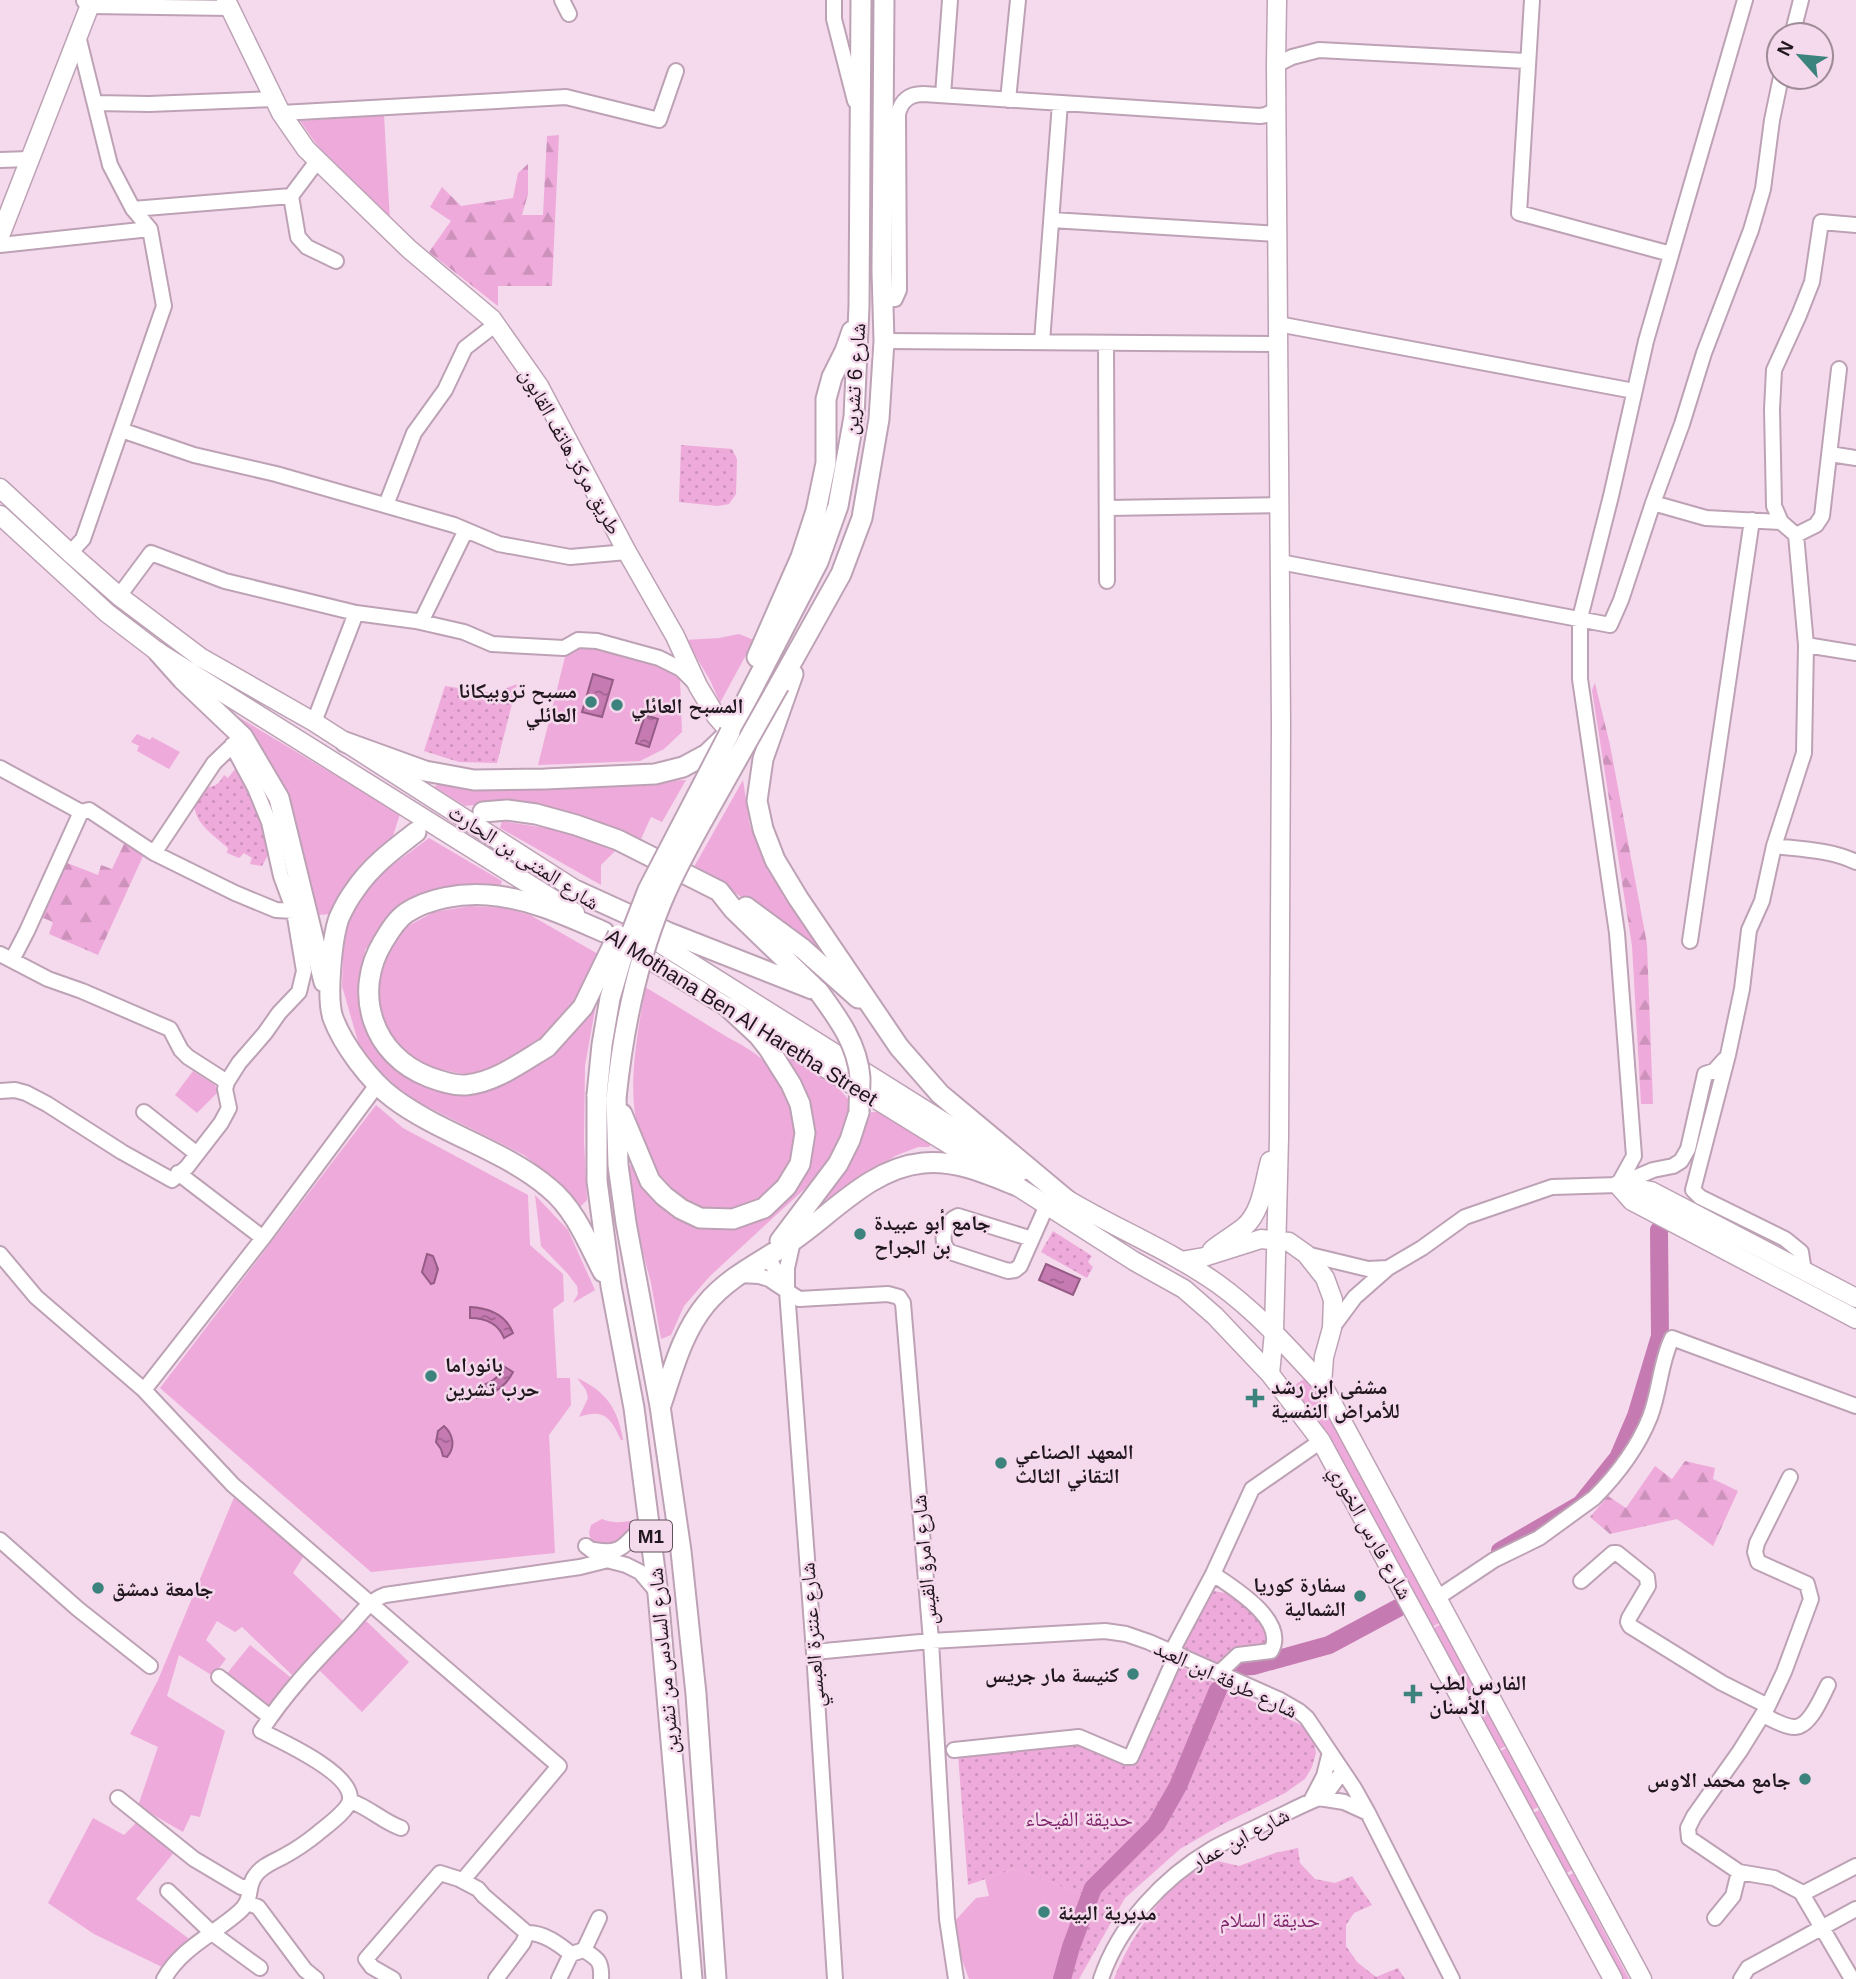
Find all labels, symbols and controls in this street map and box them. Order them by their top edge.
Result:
north arrow [1765,21,1835,91]
text: N [1773,38,1798,59]
street label: شارع 6 تشرين [839,322,871,436]
street label: طريق مركز هاتف القابون [514,364,626,539]
place label: مسبح تروبيكانا العائلي [458,679,577,731]
marker: مسبح تروبيكانا العائلي [583,694,599,710]
place label: المسبح العائلي [631,694,743,722]
marker: المسبح العائلي [609,697,625,713]
street label: شارع المثنى بن الحارث [443,800,604,916]
street label: Al Mothana Ben Al Haretha Street [602,924,882,1110]
place label: جامع أبو عبيدة بن الجراح [874,1208,991,1260]
marker: جامع أبو عبيدة بن الجراح [852,1226,868,1242]
place label: بانوراما حرب تشرين [445,1353,540,1402]
marker: بانوراما حرب تشرين [423,1368,439,1384]
place label: مشفى ابن رشد للأمراض النفسية [1271,1375,1400,1424]
marker: مشفى ابن رشد للأمراض النفسية [1245,1388,1265,1408]
place label: المعهد الصناعي التقاني الثالث [1015,1440,1134,1492]
marker: المعهد الصناعي التقاني الثالث [993,1455,1009,1471]
street label: شارع فارس الخوري [1320,1461,1417,1606]
street label: شارع امرؤ القيس [907,1494,943,1626]
road number: M1 [630,1520,672,1552]
street label: شارع عنترة العبسي [795,1561,834,1708]
street label: شارع السادس من تشرين [643,1567,685,1755]
place label: سفارة كوريا الشمالية [1253,1573,1346,1620]
place label: جامعة دمشق [112,1577,214,1602]
marker: جامعة دمشق [90,1580,106,1596]
marker: سفارة كوريا الشمالية [1352,1588,1368,1604]
street label: شارع طرفة ابن العبد [1150,1636,1301,1724]
place label: كنيسة مار جريس [985,1663,1119,1688]
marker: كنيسة مار جريس [1125,1666,1141,1682]
place label: الفارس لطب الأسنان [1429,1671,1527,1719]
marker: الفارس لطب الأسنان [1403,1684,1423,1704]
place label: جامع محمد الاوس [1647,1768,1791,1794]
marker: جامع محمد الاوس [1797,1771,1813,1787]
street label: شارع ابن عمار [1186,1803,1294,1876]
park label: حديقة الفيحاء [1025,1807,1133,1830]
place label: مديرية البيئة [1058,1901,1157,1925]
marker: مديرية البيئة [1036,1904,1052,1920]
park label: حديقة السلام [1220,1908,1320,1934]

